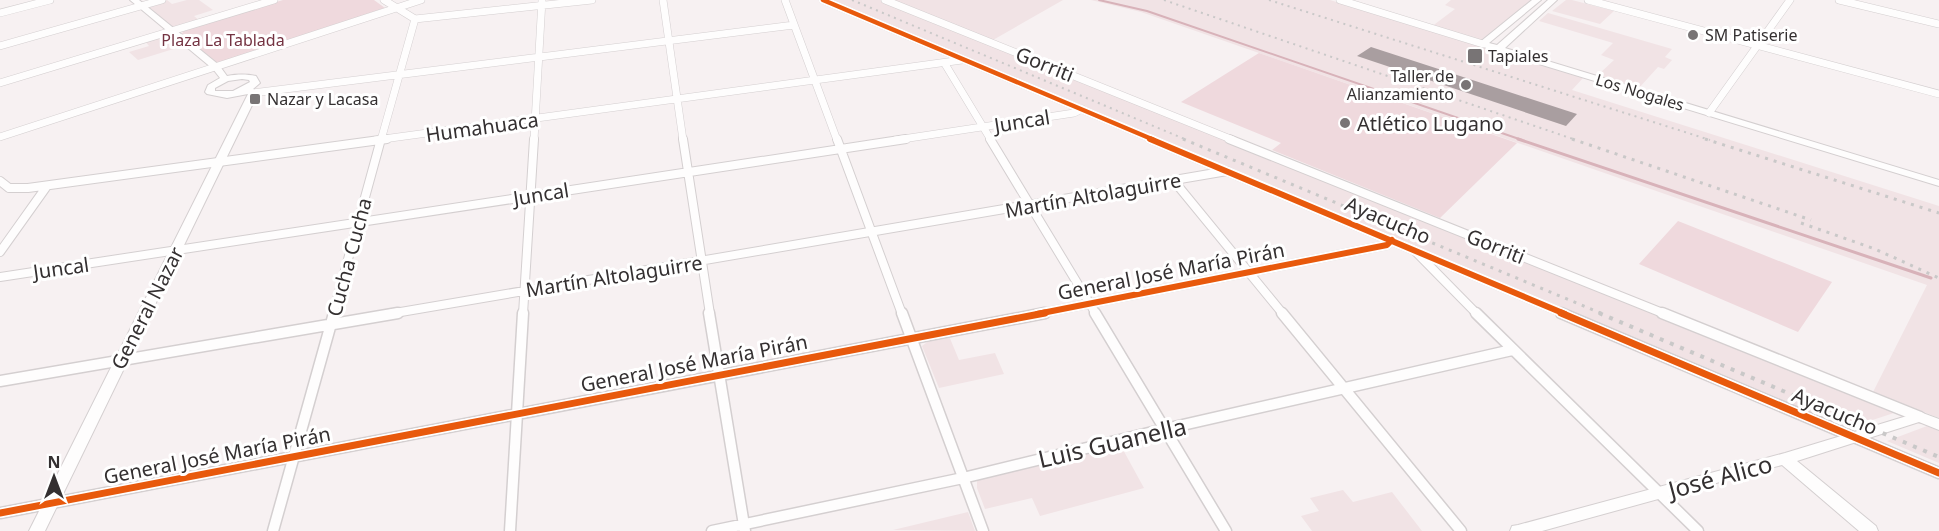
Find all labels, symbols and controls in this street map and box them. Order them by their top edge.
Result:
place label: SM Patiserie [1705,24,1797,46]
marker: SM Patiserie [1686,28,1700,42]
park label: Plaza La Tablada [161,29,285,51]
street label: Gorriti [1012,40,1078,88]
place label: Tapiales [1488,45,1548,67]
marker: Tapiales [1466,47,1484,65]
place label: Taller de Alianzamiento [1347,65,1454,105]
street label: Los Nogales [1593,68,1687,116]
marker: Taller de Alianzamiento [1459,78,1473,92]
place label: Nazar y Lacasa [267,88,378,110]
marker: Nazar y Lacasa [248,92,262,106]
street label: Juncal [990,103,1052,139]
street label: Humahuaca [424,106,540,148]
place label: Atlético Lugano [1357,110,1504,137]
marker: Atlético Lugano [1338,116,1352,130]
street label: Martín Altolaguirre [1003,166,1183,224]
street label: Juncal [509,176,571,212]
street label: Ayacucho [1341,190,1435,250]
street label: Cucha Cucha [320,195,378,319]
street label: Gorriti [1463,222,1529,270]
street label: General José María Pirán [1055,236,1287,306]
street label: General Nazar [105,242,189,374]
street label: Martín Altolaguirre [524,249,704,303]
street label: Juncal [29,251,91,286]
street label: General José María Pirán [578,328,810,398]
street label: Ayacucho [1788,381,1882,441]
street label: Luis Guanella [1035,409,1189,475]
street label: General José María Pirán [101,420,333,490]
street label: José Alico [1663,446,1776,506]
north arrow [24,447,84,507]
text: N [47,451,61,473]

